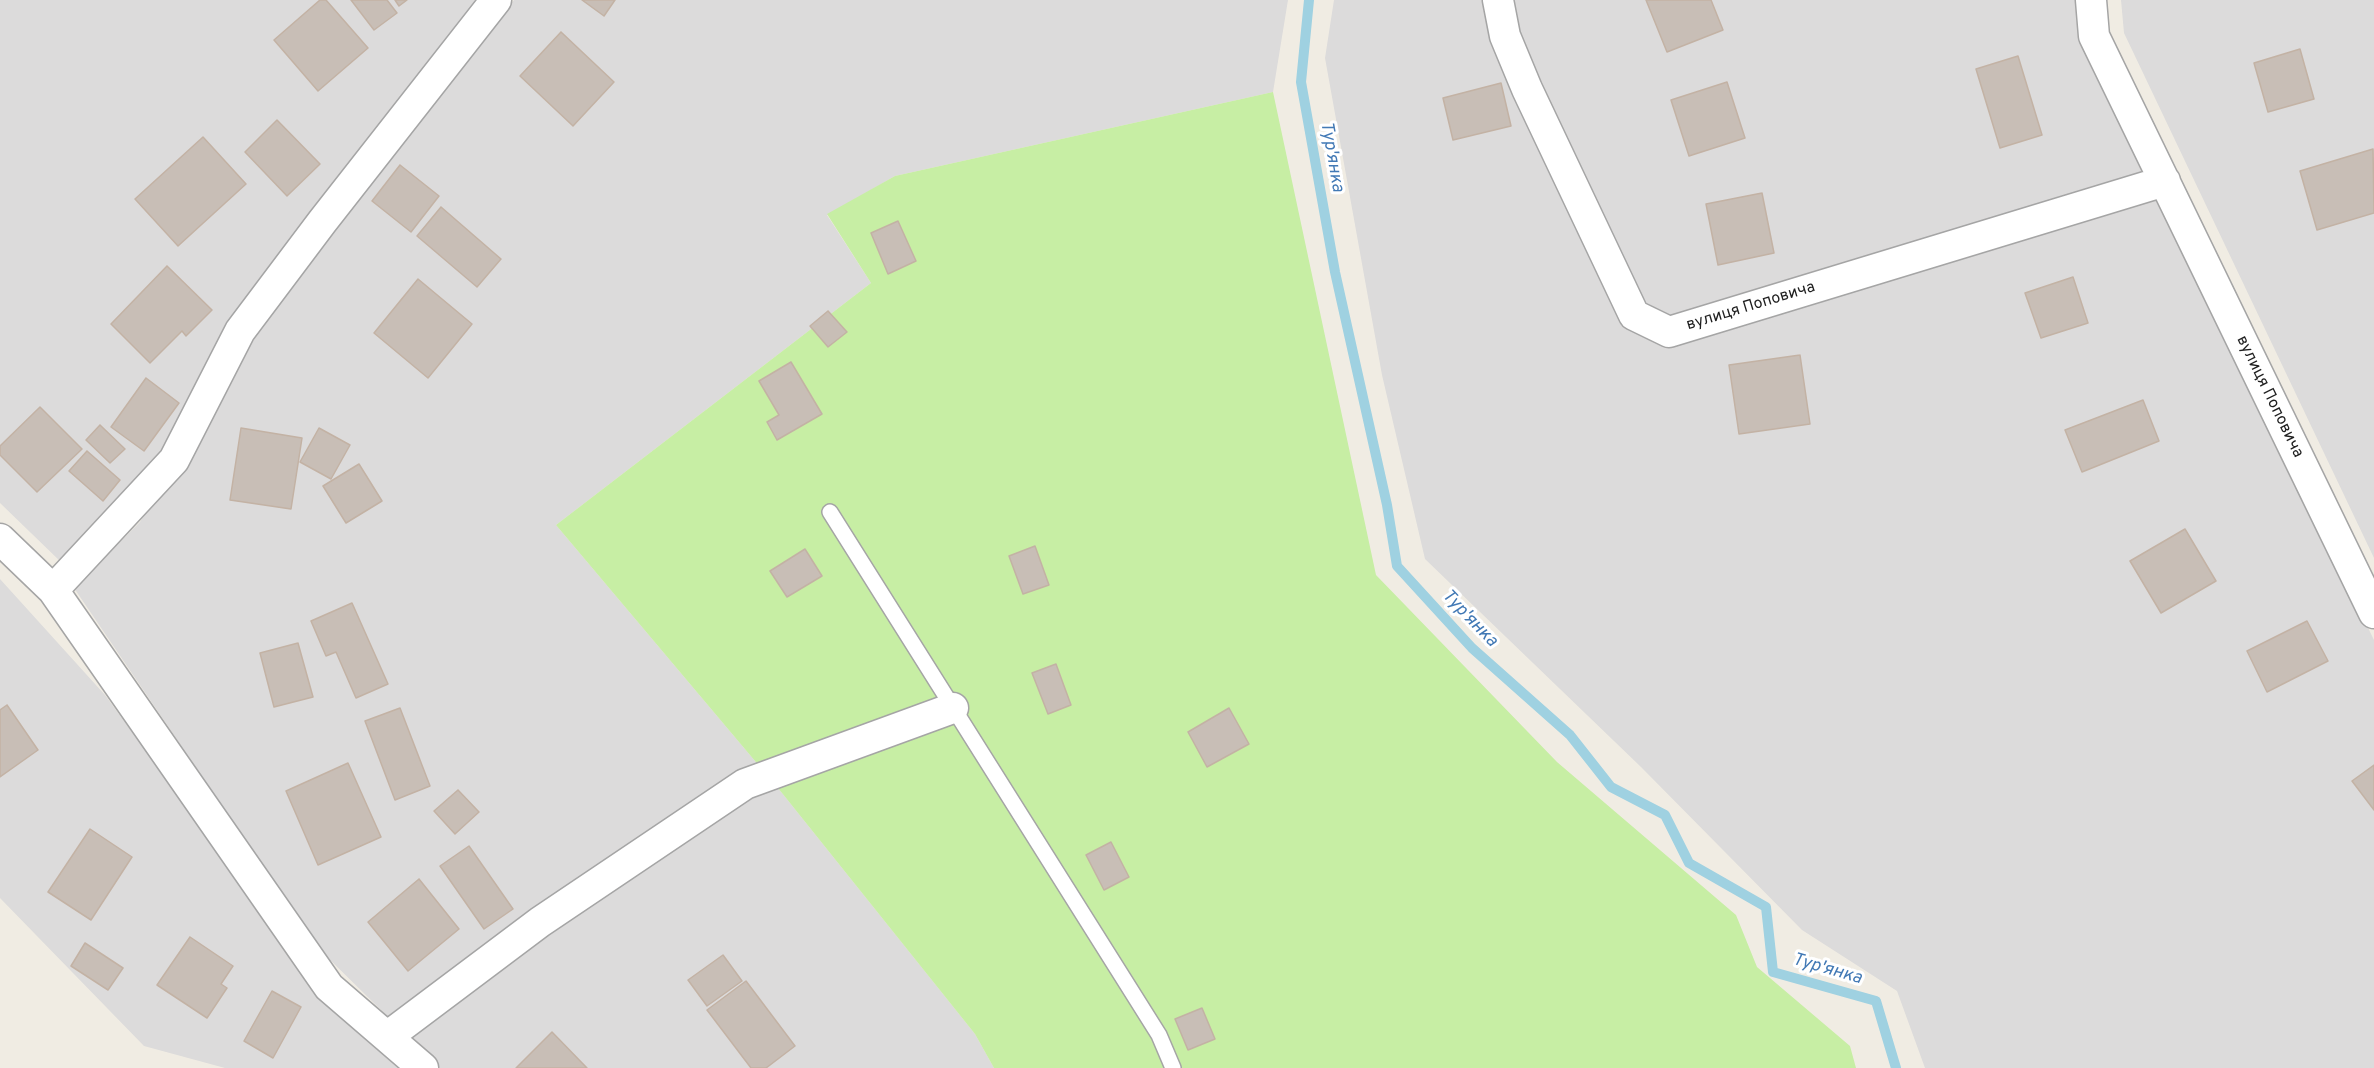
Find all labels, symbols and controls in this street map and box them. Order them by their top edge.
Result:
water label: Тур'янка [1314,120,1348,194]
street label: вулиця Поповича [1684,278,1818,336]
street label: вулиця Поповича [2231,333,2307,461]
water label: Тур'янка [1437,586,1501,652]
water label: Тур'янка [1790,950,1864,990]

